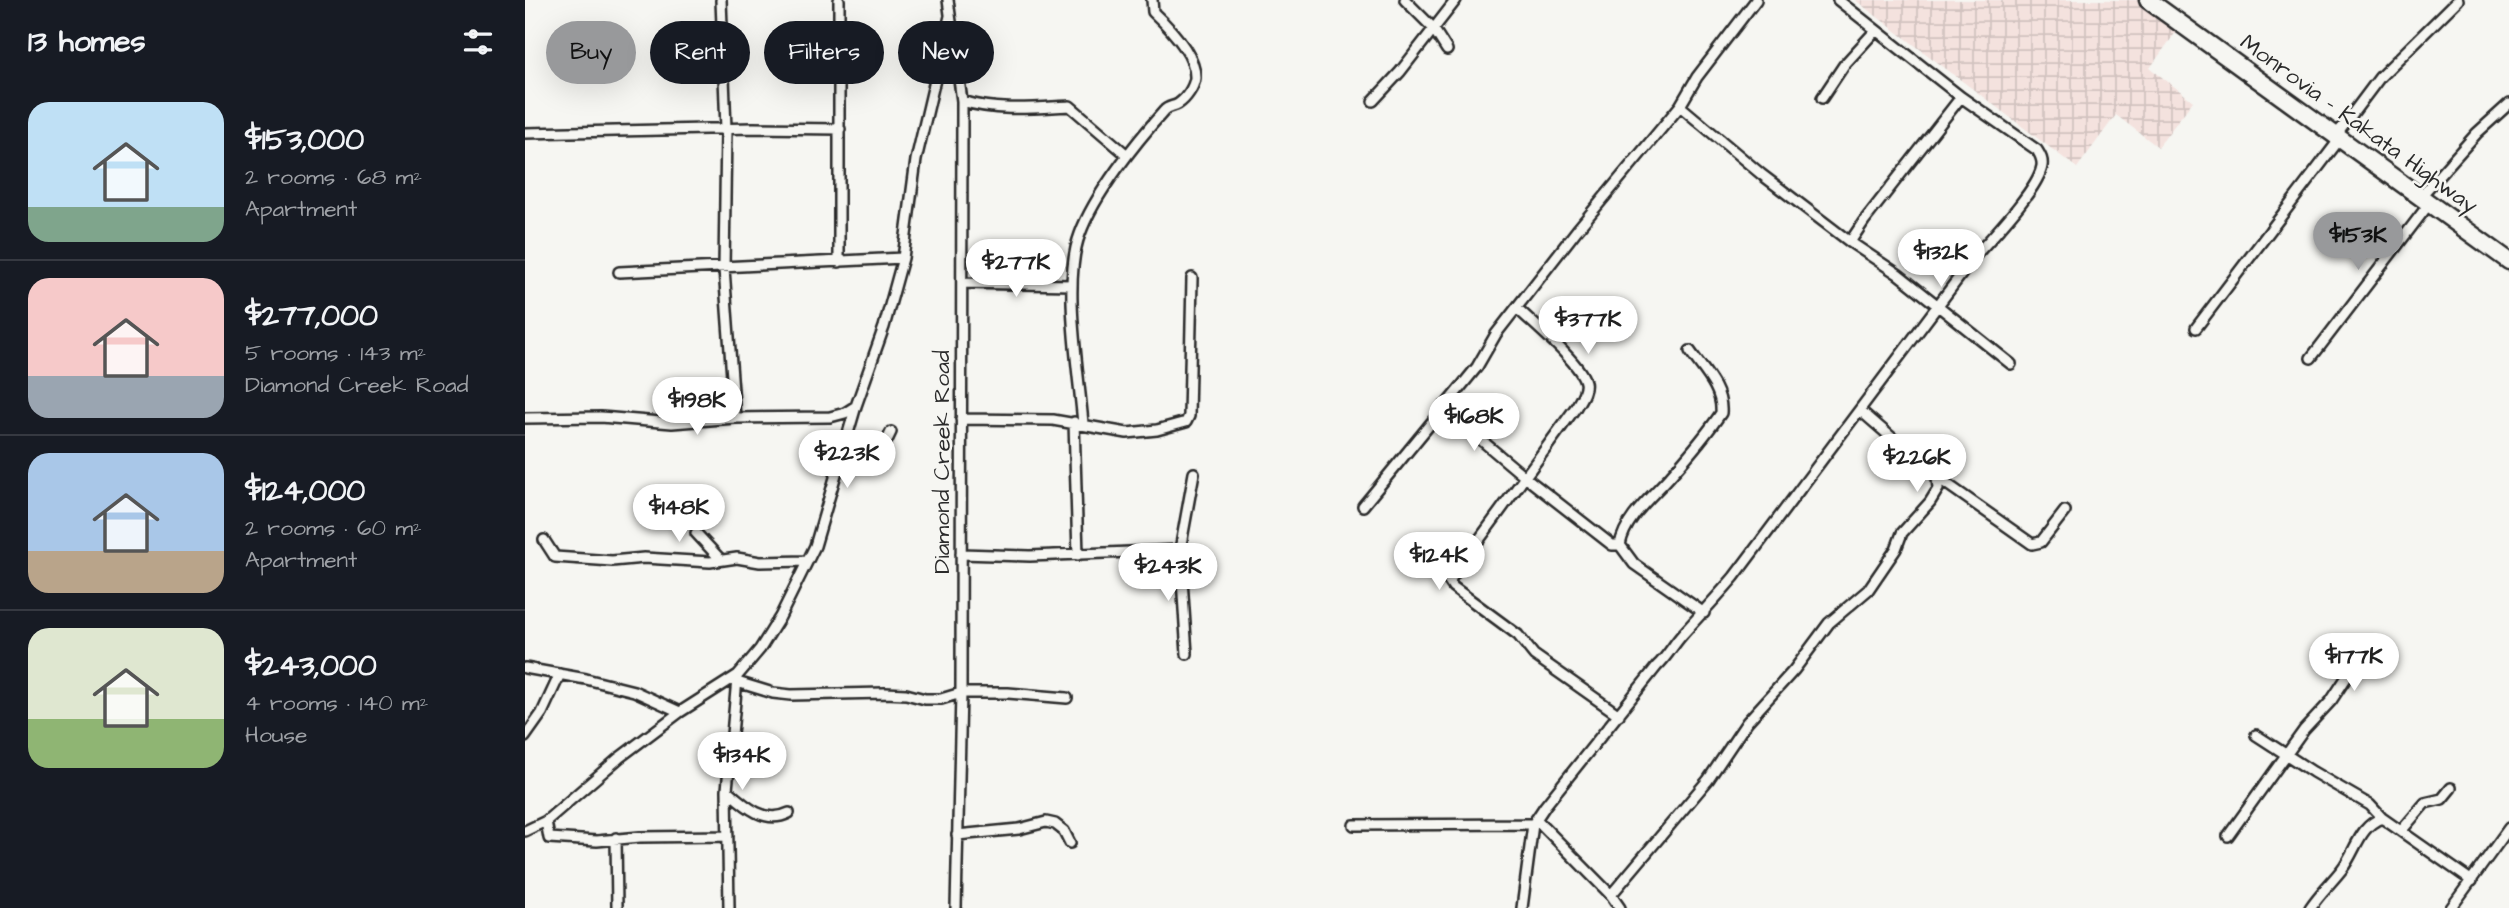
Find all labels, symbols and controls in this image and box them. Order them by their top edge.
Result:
text: 13 homes [28,21,145,63]
chip: Buy [546,21,636,84]
chip: Rent [650,21,750,84]
chip: Filters [764,21,884,84]
chip: New [898,21,994,84]
icon: filters [459,23,497,61]
street label: Monrovia - Kakata Highway [2233,27,2485,222]
text: $153,000 [245,119,364,161]
icon: home [84,130,168,214]
text: 2 rooms · 68 m² [245,161,422,193]
text: Apartment [245,193,357,225]
pin: $153K [2309,212,2407,272]
text: $153K [2329,219,2387,251]
pin: $132K [1892,230,1990,289]
text: $132K [1914,236,1968,268]
pin: $277K [967,240,1065,299]
text: $277K [982,246,1050,278]
text: $277,000 [245,295,378,337]
pin: $377K [1539,296,1637,356]
text: $377K [1555,303,1621,335]
icon: home [84,306,168,390]
text: 5 rooms · 143 m² [245,337,426,369]
street label: Diamond Creek Road [926,350,958,574]
text: Diamond Creek Road [245,369,468,401]
pin: $198K [648,378,746,437]
text: $198K [668,384,726,416]
pin: $168K [1425,393,1523,453]
text: $168K [1444,400,1504,432]
pin: $223K [798,430,896,490]
pin: $226K [1868,434,1966,494]
text: $223K [815,437,879,469]
text: $226K [1883,441,1951,473]
text: $124,000 [245,470,365,512]
icon: home [84,481,168,565]
pin: $148K [630,484,728,544]
text: $148K [649,491,709,523]
text: 2 rooms · 60 m² [245,512,422,544]
pin: $124K [1390,532,1488,592]
text: $124K [1410,539,1468,571]
text: Apartment [245,544,357,576]
pin: $243K [1119,544,1217,603]
text: $243K [1134,550,1202,582]
pin: $177K [2305,634,2403,693]
text: $177K [2325,640,2383,672]
text: $243,000 [245,645,377,687]
icon: home [84,656,168,740]
text: 4 rooms · 140 m² [245,687,428,719]
text: House [245,719,308,751]
pin: $134K [693,732,791,792]
text: $134K [713,739,771,771]

